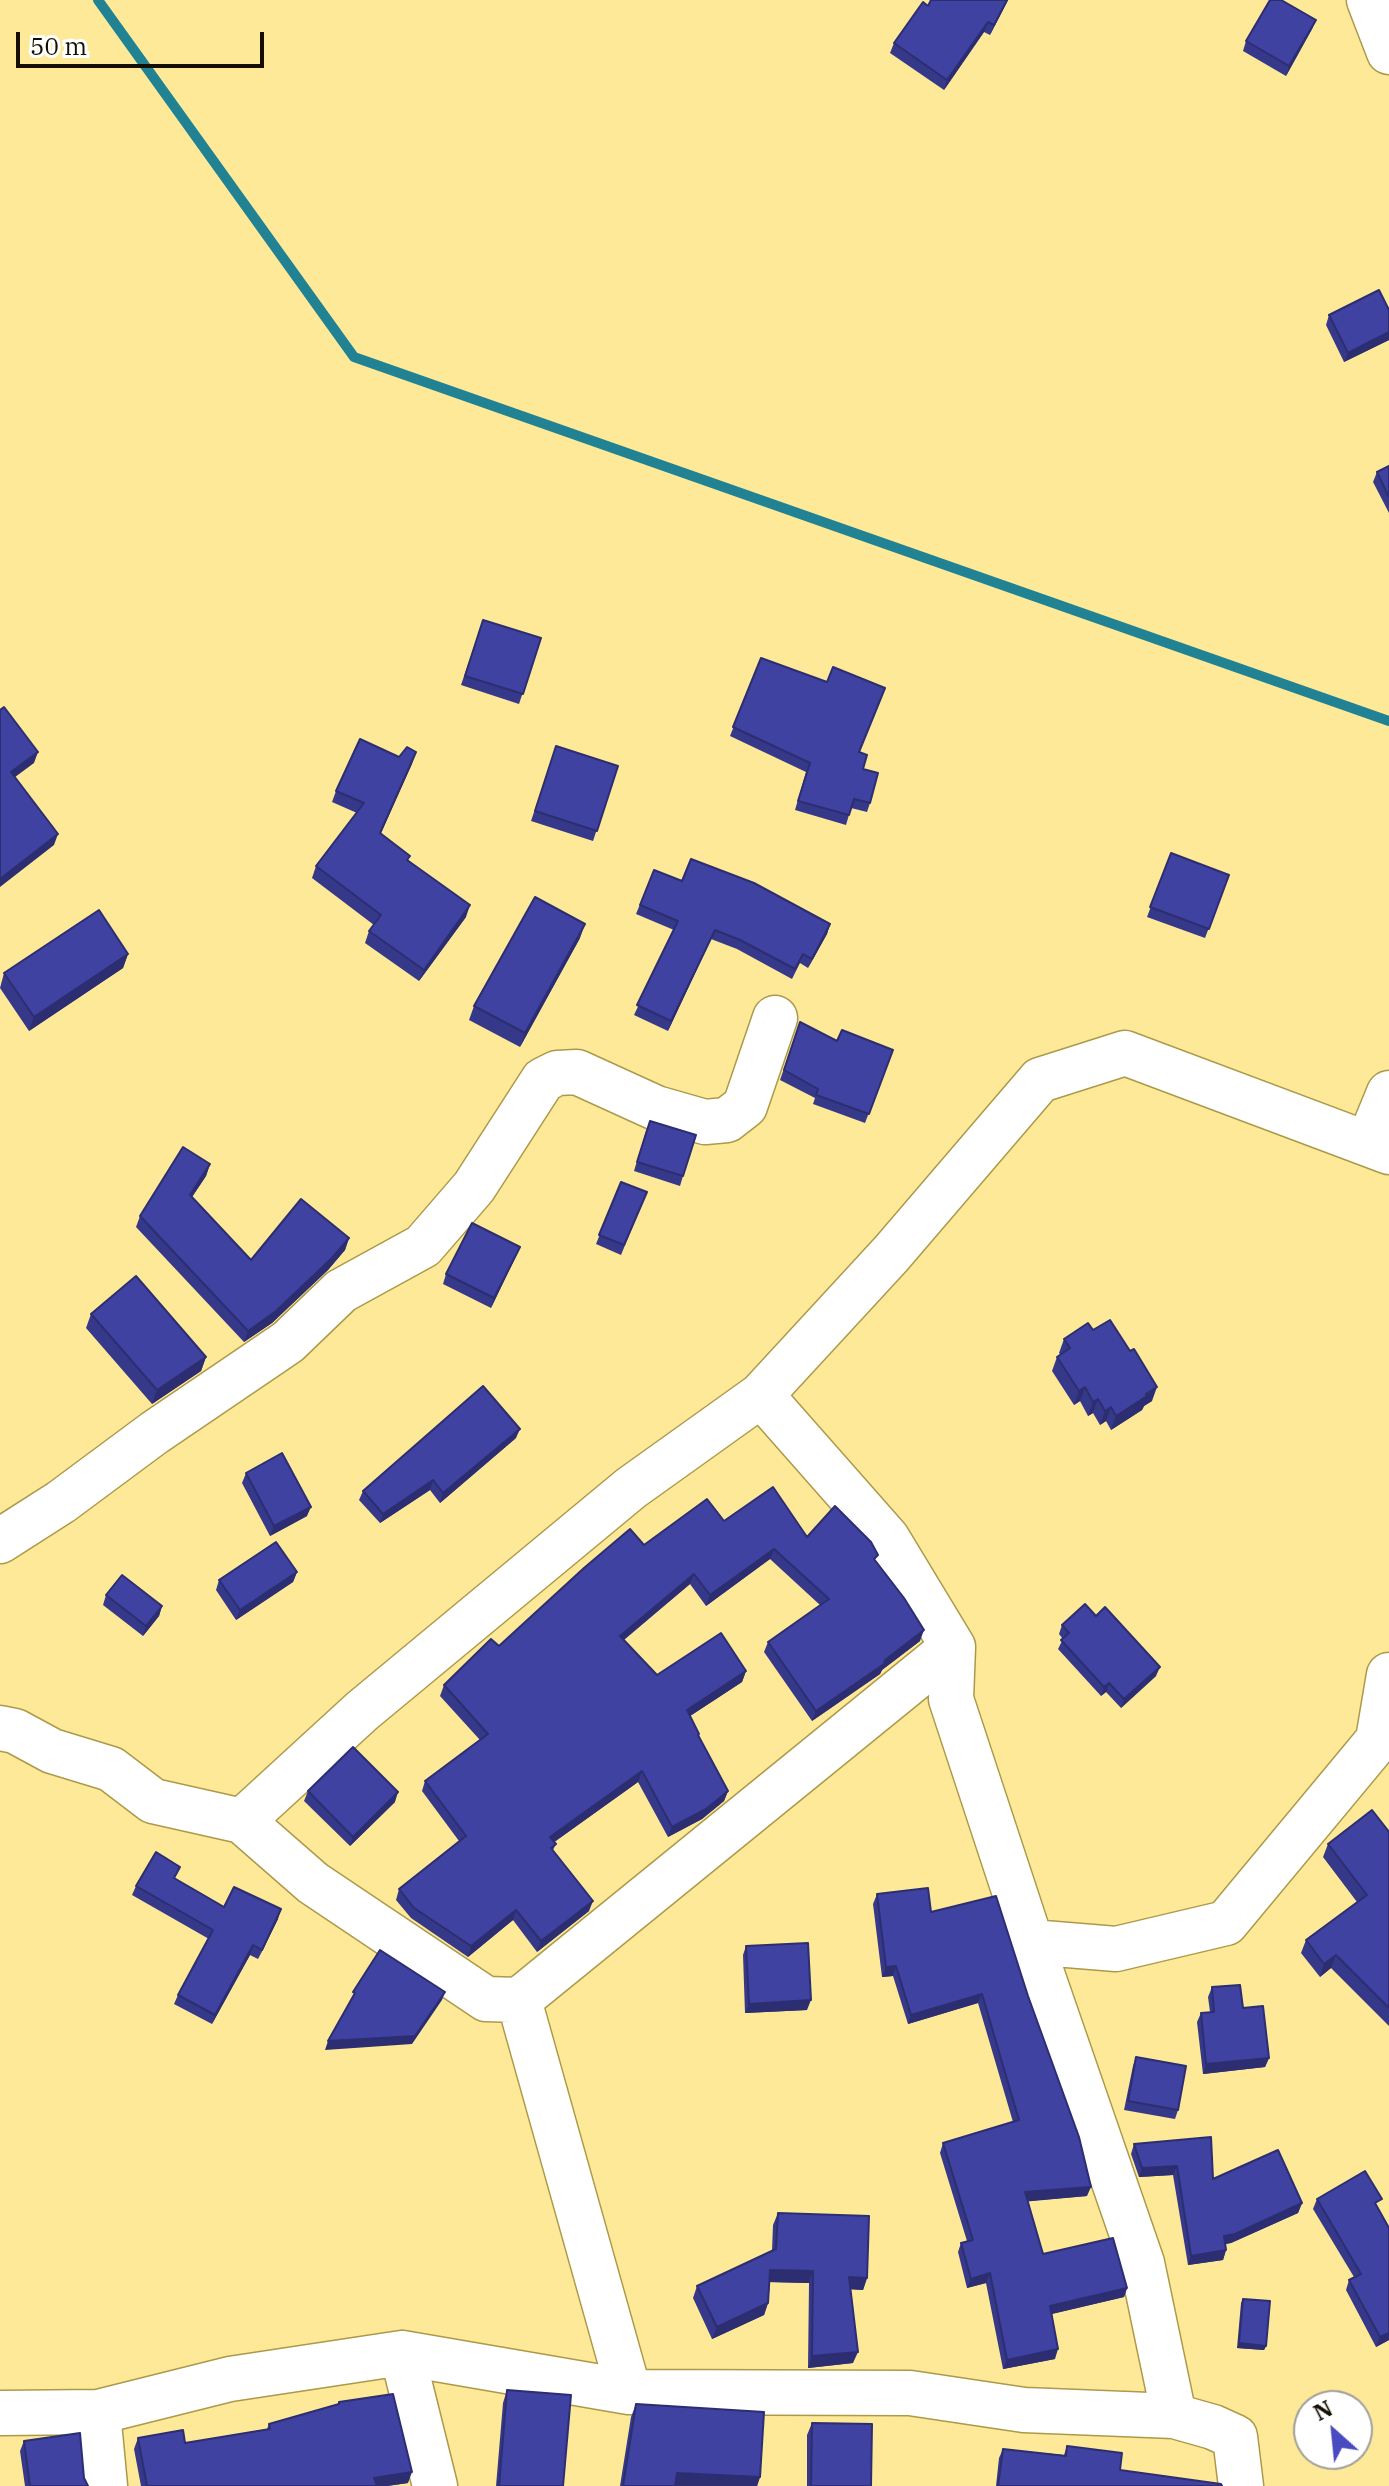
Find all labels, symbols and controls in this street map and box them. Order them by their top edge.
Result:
scale bar [20,16,268,66]
text: 50 m [30,30,87,62]
north arrow [1293,2390,1373,2470]
text: N [1308,2393,1337,2427]

